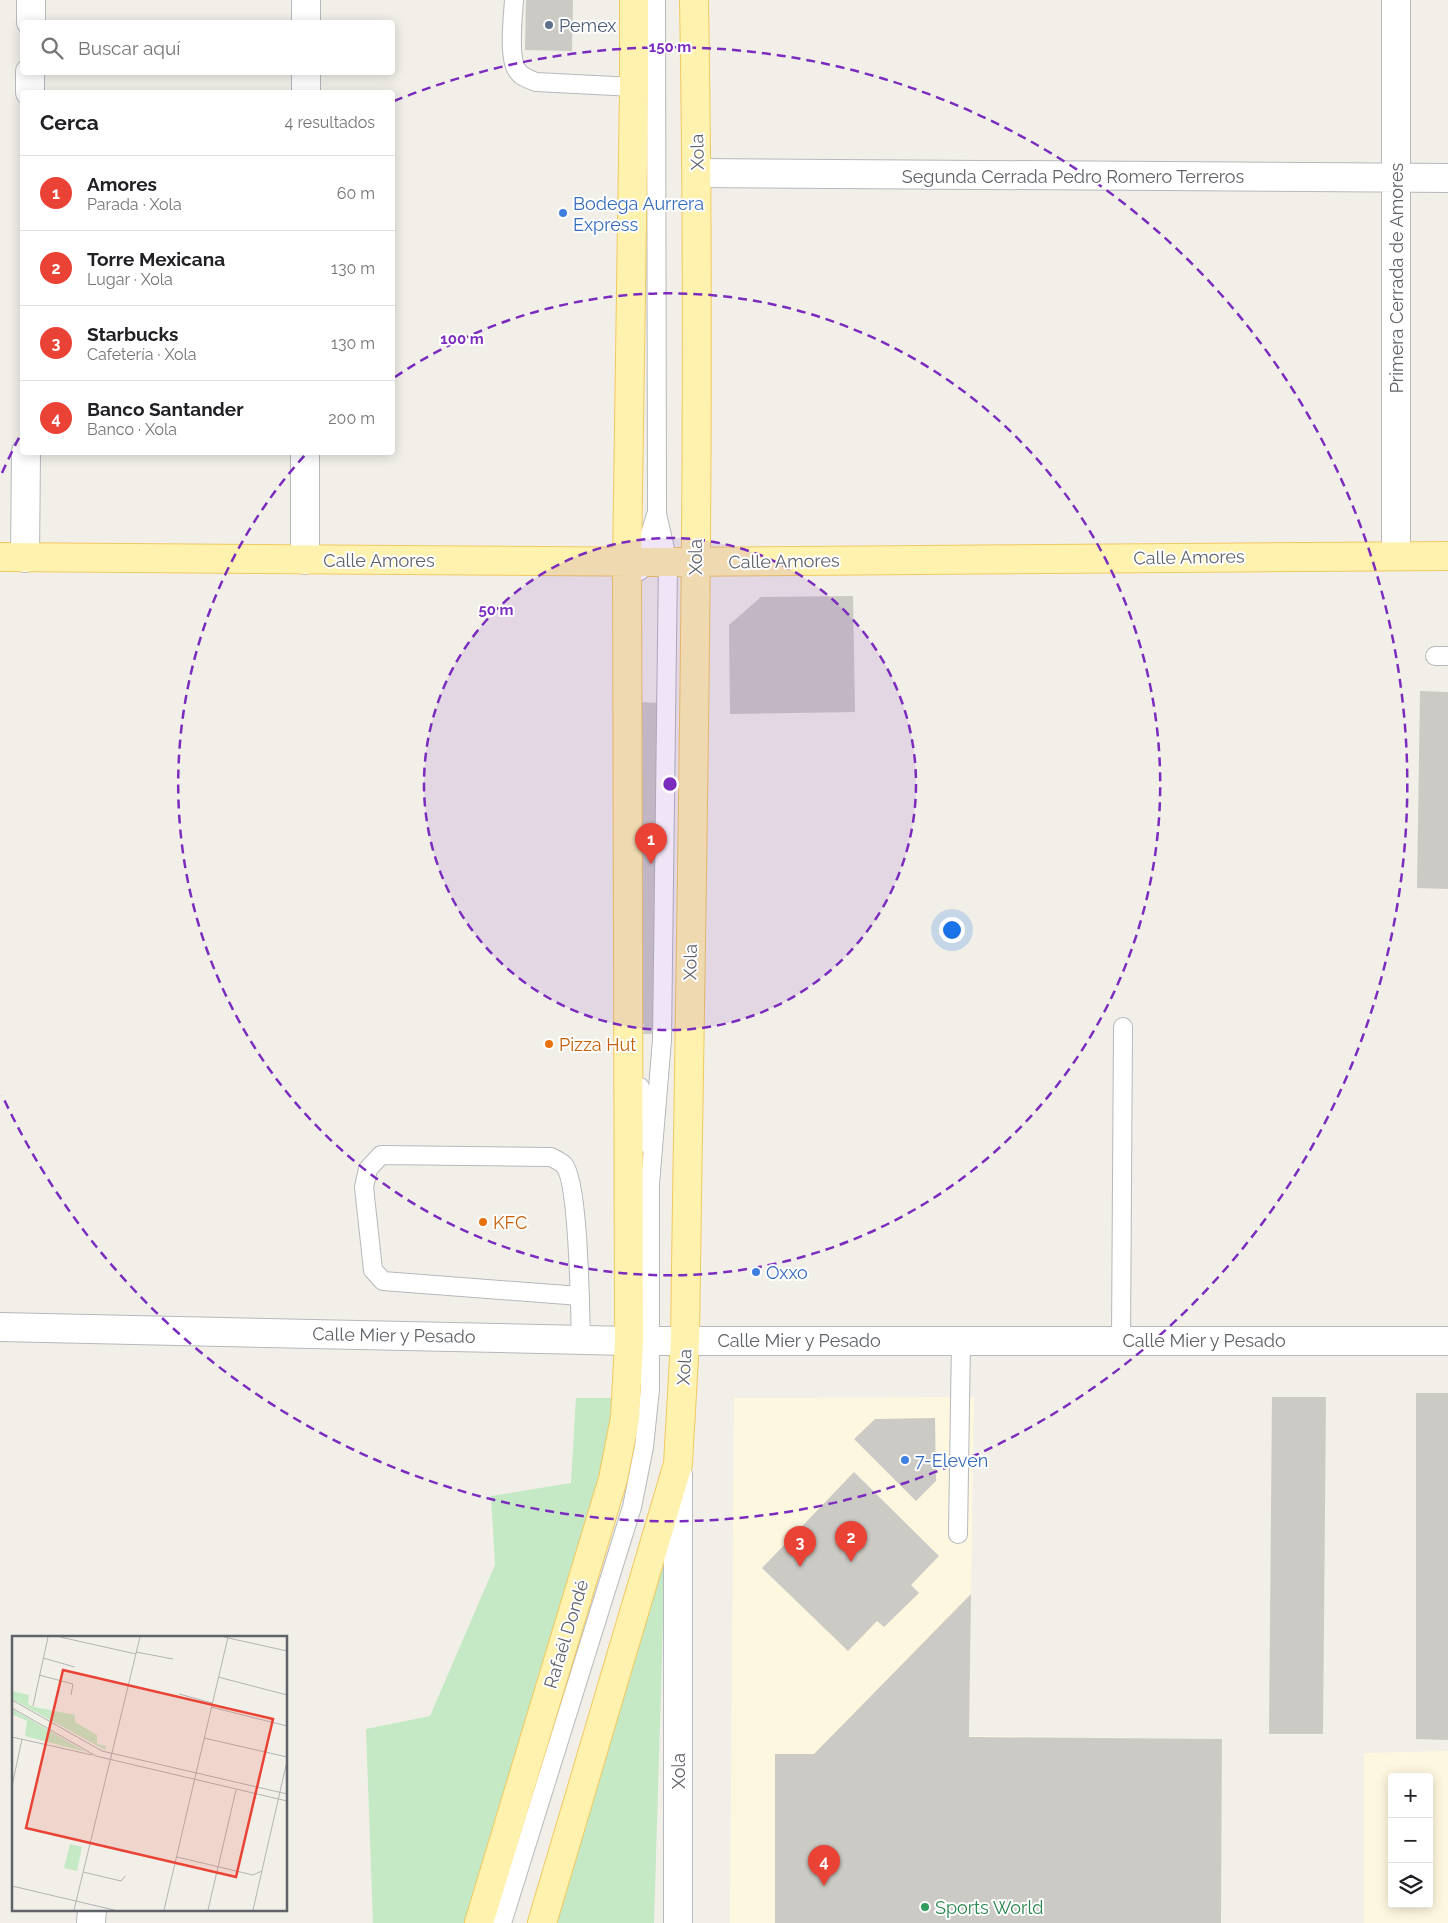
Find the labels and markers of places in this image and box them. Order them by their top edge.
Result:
place label: Pemex [559,15,616,36]
marker: Pemex [543,19,555,31]
place label: Bodega Aurrera Express [573,193,704,235]
marker: Bodega Aurrera Express [557,207,569,219]
centre of rings [661,775,679,793]
pin: 1 [635,823,667,864]
place label: Pizza Hut [559,1034,636,1055]
marker: Pizza Hut [543,1038,555,1050]
place label: KFC [493,1212,527,1233]
marker: KFC [477,1216,489,1228]
place label: Oxxo [766,1262,808,1283]
marker: Oxxo [750,1266,762,1278]
place label: 7-Eleven [915,1450,988,1471]
marker: 7-Eleven [899,1454,911,1466]
pin: 2 [835,1521,867,1562]
pin: 3 [784,1526,816,1567]
pin: 4 [808,1845,840,1886]
place label: Sports World [935,1897,1044,1918]
marker: Sports World [919,1901,931,1913]

